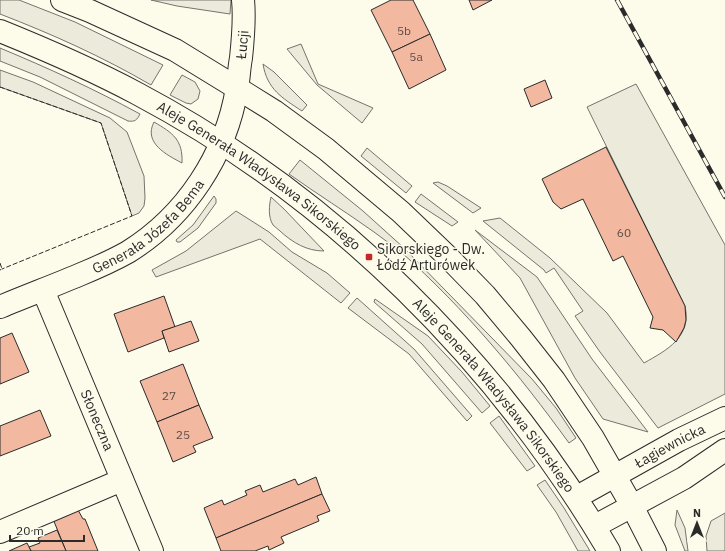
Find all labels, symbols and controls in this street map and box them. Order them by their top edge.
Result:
house number: 5b [397,23,411,38]
street label: Łucji [232,30,252,61]
house number: 5a [409,49,423,64]
street label: Aleje Generała Władysława Sikorskiego [154,97,365,254]
street label: Generała Józefa Bema [89,176,208,277]
house number: 60 [617,225,631,240]
place label: Sikorskiego - Dw. Łódź Arturówek [376,240,485,274]
marker: Sikorskiego - Dw. Łódź Arturówek [364,252,374,262]
street label: Aleje Generała Władysława Sikorskiego [409,294,579,496]
street label: Słoneczna [77,387,118,454]
house number: 27 [162,388,176,403]
street label: Łagiewnicka [631,420,708,472]
house number: 25 [176,427,190,442]
north arrow [677,503,717,543]
text: N [693,506,701,520]
scale bar [10,517,84,543]
text: 20 m [16,523,44,538]

